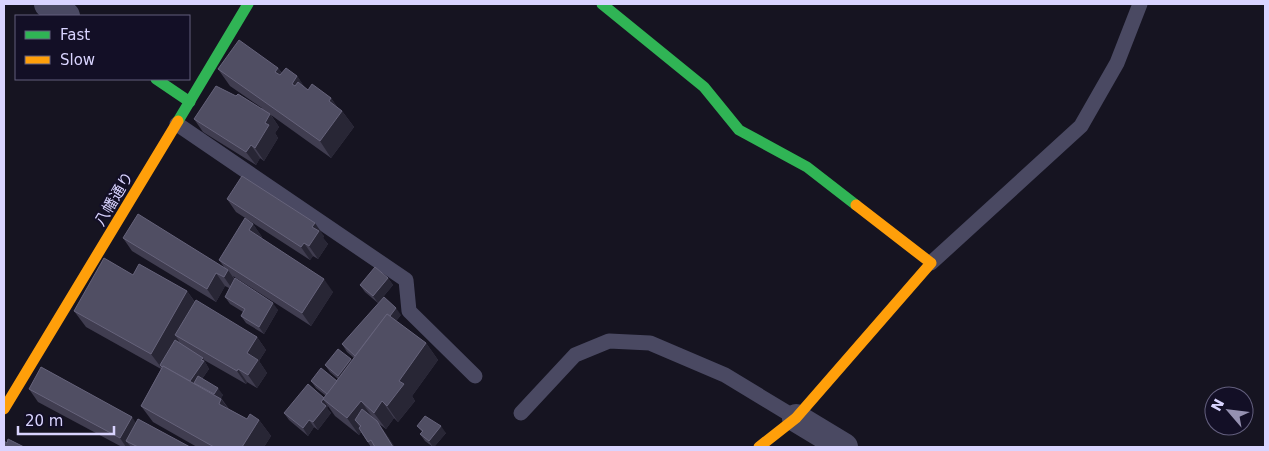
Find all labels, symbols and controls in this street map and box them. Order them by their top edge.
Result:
legend [15,15,190,80]
text: Fast [60,26,90,44]
text: Slow [60,51,95,69]
street label: 八幡通り [91,169,137,229]
north arrow [1204,386,1254,436]
text: N [1208,396,1227,414]
scale bar [18,404,114,436]
text: 20 m [25,412,63,430]

